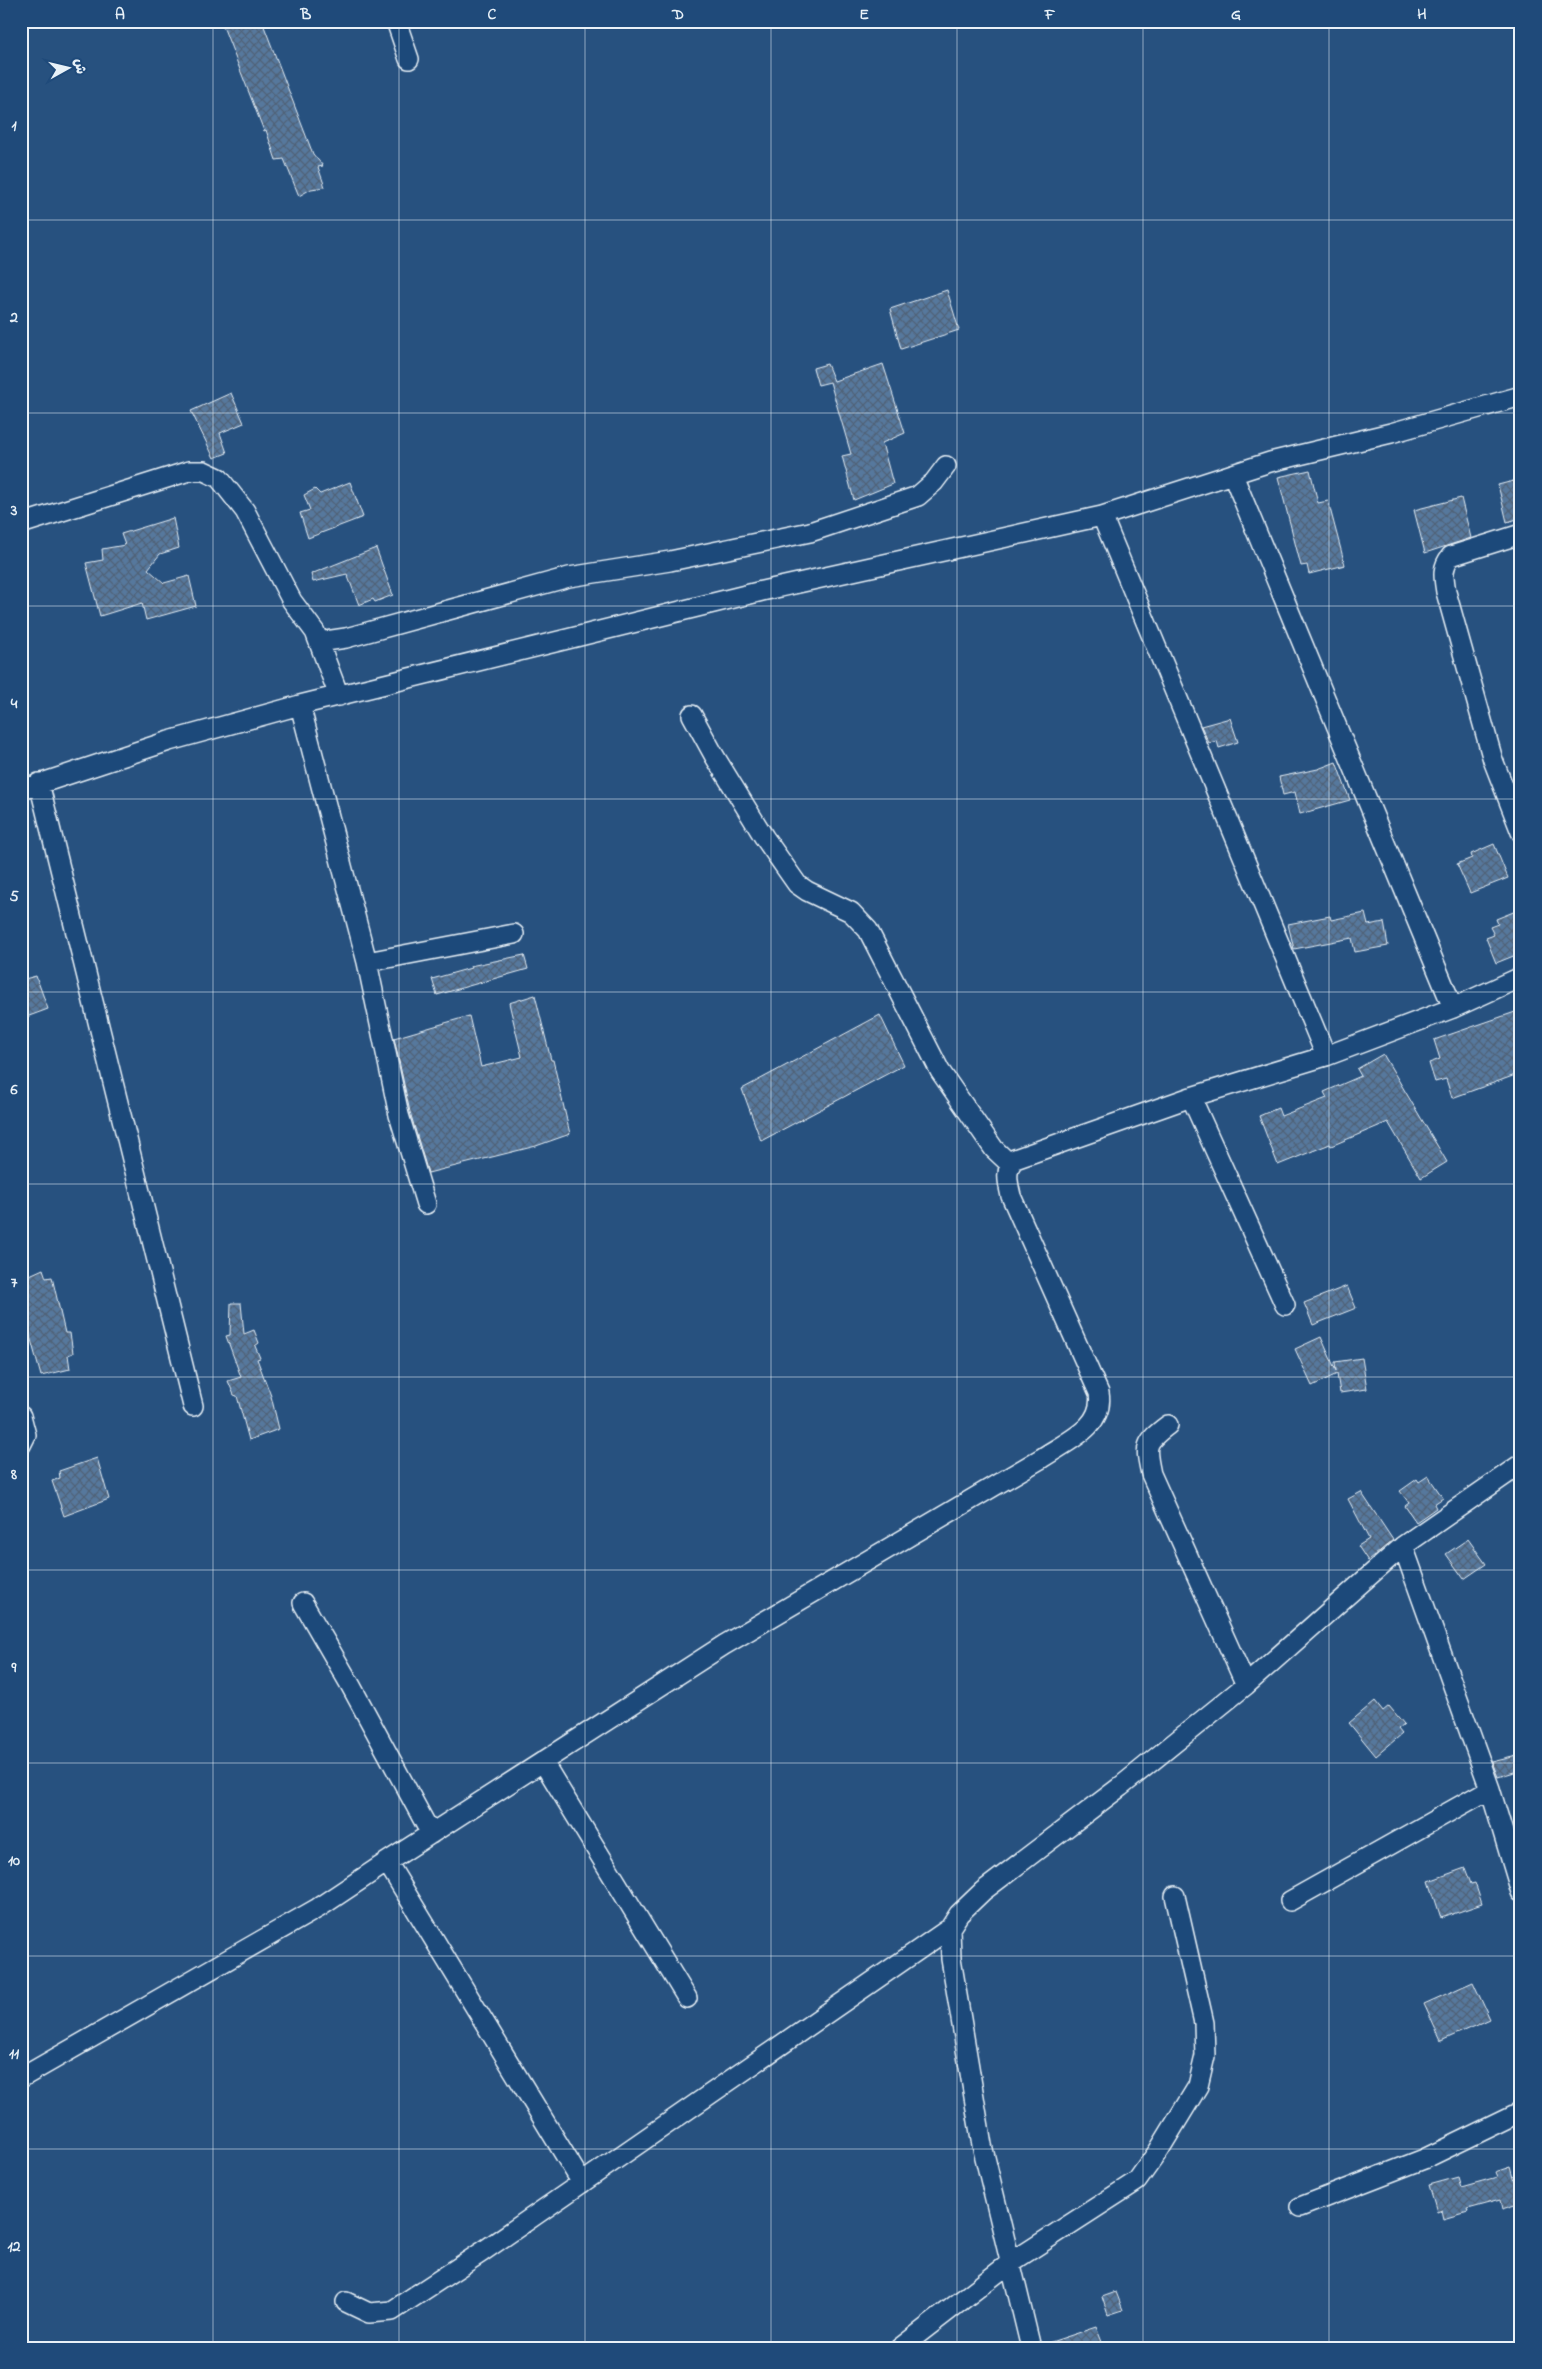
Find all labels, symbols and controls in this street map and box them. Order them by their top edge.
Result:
text: A [115,3,125,27]
text: B [300,3,312,27]
text: C [488,3,497,27]
text: D [671,3,684,27]
text: E [859,3,869,27]
text: F [1044,3,1056,27]
text: G [1231,3,1241,27]
text: H [1417,3,1427,27]
north arrow [42,42,92,92]
text: ش [68,57,91,75]
text: 1 [11,114,17,138]
text: 2 [9,306,18,330]
text: 3 [10,499,18,523]
text: 4 [10,692,18,716]
text: 5 [9,885,19,909]
text: 6 [9,1078,18,1102]
text: 7 [11,1271,18,1295]
text: 8 [10,1463,17,1487]
text: 9 [11,1656,17,1680]
text: 10 [8,1849,20,1873]
text: 11 [9,2042,20,2066]
text: 12 [7,2235,21,2259]

